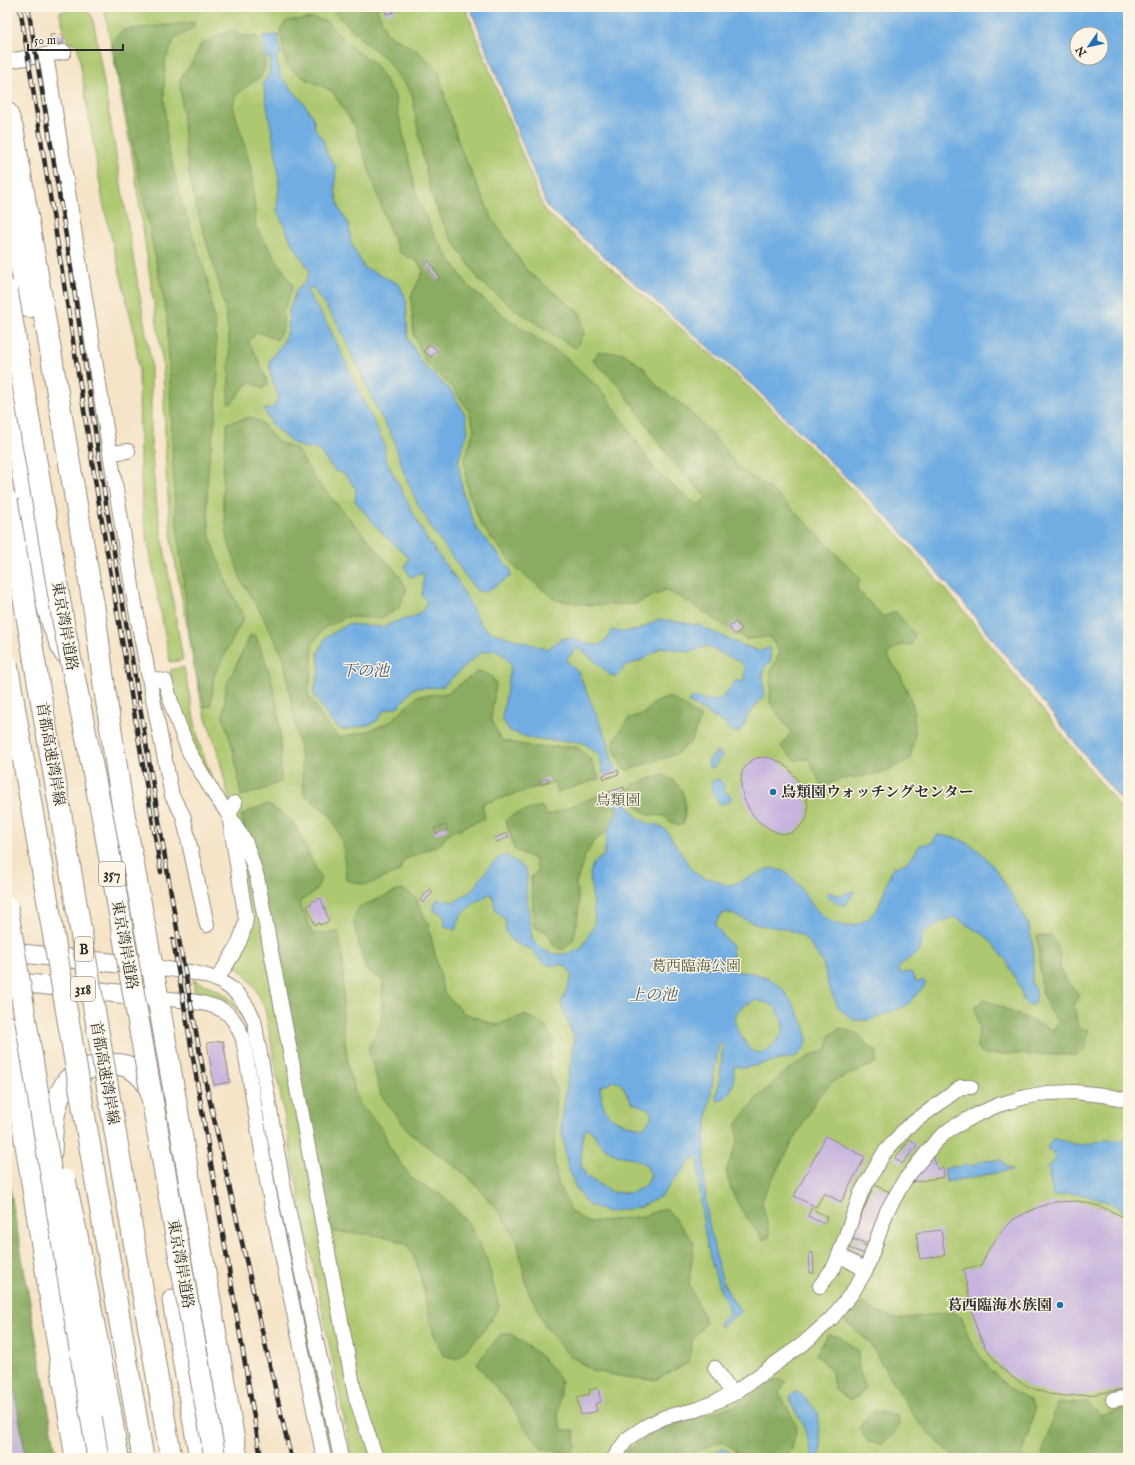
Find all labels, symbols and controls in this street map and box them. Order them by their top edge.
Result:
scale bar [28,26,123,52]
north arrow [1069,26,1109,66]
text: 50 m [34,33,56,48]
text: N [1073,43,1091,60]
street label: 東京湾岸道路 [47,580,82,672]
water label: 下の池 [341,662,391,682]
street label: 首都高速湾岸線 [32,701,69,807]
place label: 鳥類園ウォッチングセンター [781,783,974,802]
marker: 鳥類園ウォッチングセンター [768,787,778,797]
park label: 鳥類園 [595,791,641,810]
road number: 357 [99,862,125,886]
street label: 東京湾岸道路 [107,899,142,991]
road number: B [75,937,93,961]
park label: 葛西臨海公園 [651,957,741,976]
road number: 318 [71,977,95,1001]
water label: 上の池 [629,986,679,1006]
street label: 首都高速湾岸線 [86,1020,123,1126]
street label: 東京湾岸道路 [163,1218,198,1310]
place label: 葛西臨海水族園 [947,1296,1052,1315]
marker: 葛西臨海水族園 [1055,1300,1065,1310]

